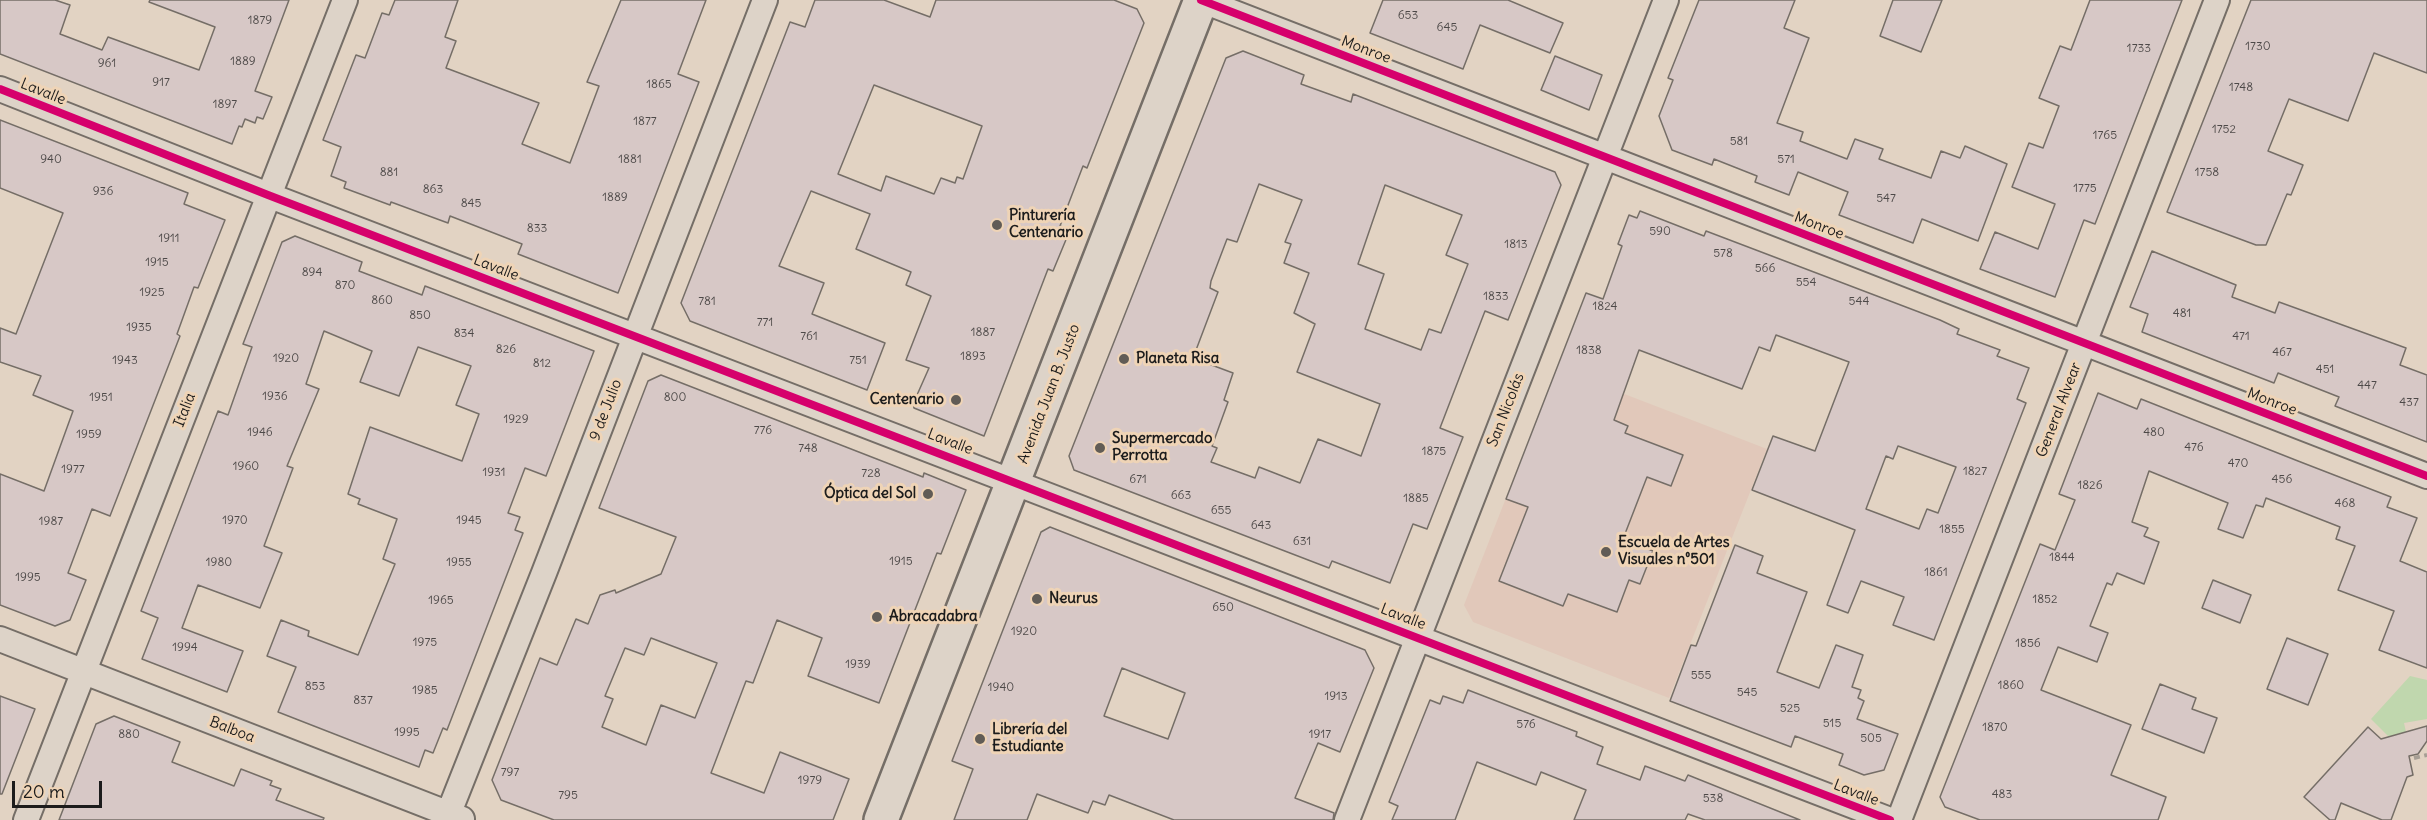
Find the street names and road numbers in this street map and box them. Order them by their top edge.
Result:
street label: Monroe [1339,32,1393,68]
street label: Lavalle [18,75,68,109]
street label: Monroe [1792,208,1846,244]
street label: Lavalle [471,251,521,285]
street label: Avenida Juan B. Justo [1014,322,1084,466]
street label: General Alvear [2033,360,2085,460]
street label: San Nicolás [1484,371,1528,449]
street label: 9 de Julio [586,377,626,443]
street label: Monroe [2245,384,2299,420]
street label: Italia [170,390,200,430]
street label: Lavalle [925,425,975,459]
street label: Lavalle [1378,600,1428,634]
street label: Balboa [207,713,257,747]
street label: Lavalle [1831,776,1881,810]

